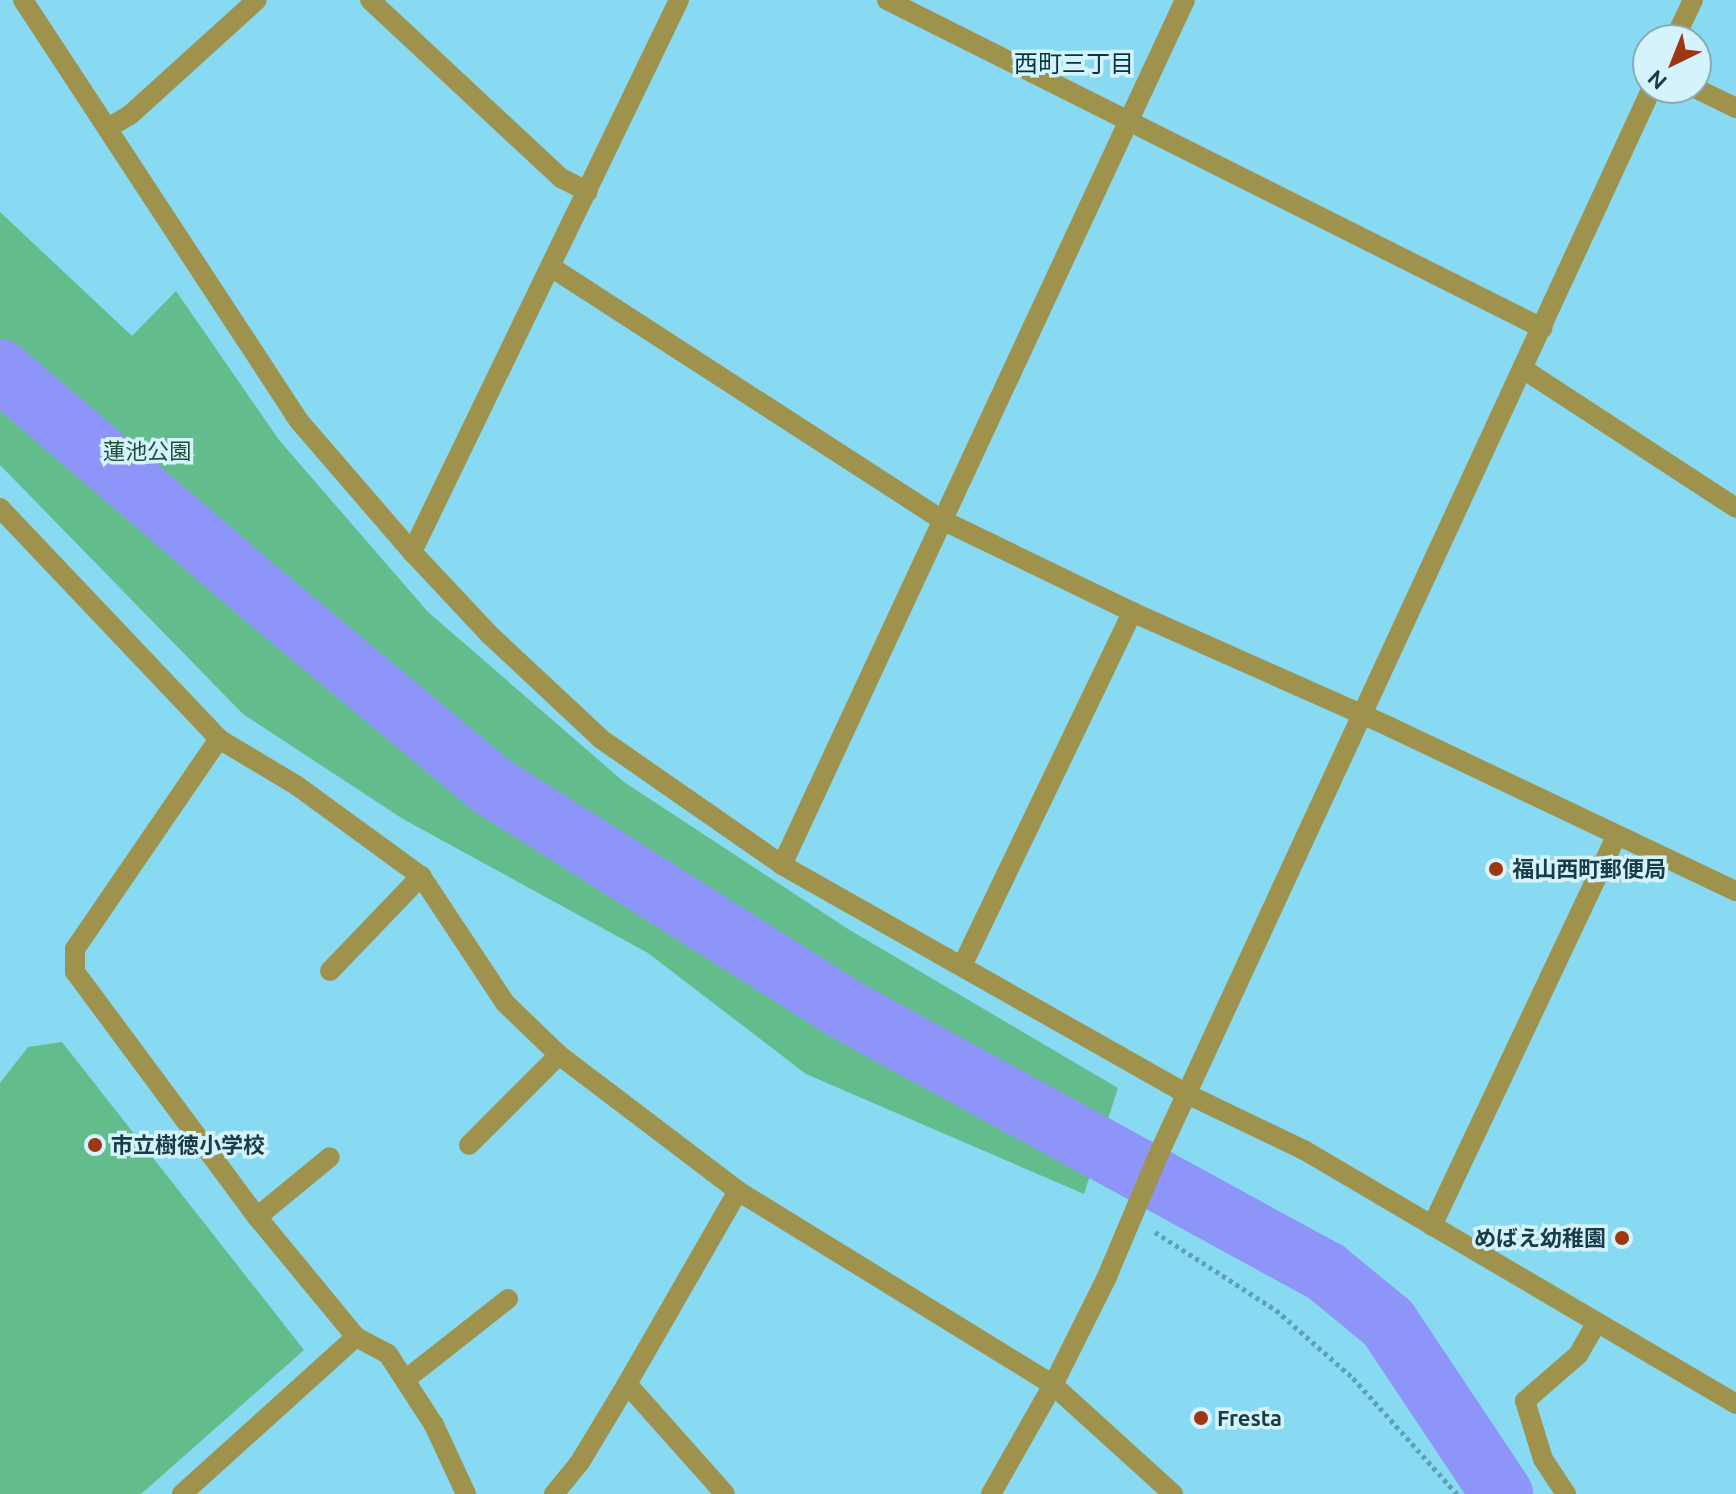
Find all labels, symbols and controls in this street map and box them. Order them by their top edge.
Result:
north arrow [1632,24,1712,104]
district label: 西町三丁目 [1014,50,1134,78]
text: N [1642,66,1671,95]
park label: 蓮池公園 [103,438,191,464]
place label: 福山西町郵便局 [1512,856,1666,882]
marker: 福山西町郵便局 [1487,860,1505,878]
place label: 市立樹徳小学校 [111,1132,265,1158]
marker: 市立樹徳小学校 [86,1136,104,1154]
place label: めばえ幼稚園 [1474,1225,1606,1251]
marker: めばえ幼稚園 [1613,1229,1631,1247]
place label: Fresta [1217,1405,1282,1431]
marker: Fresta [1192,1409,1210,1427]

